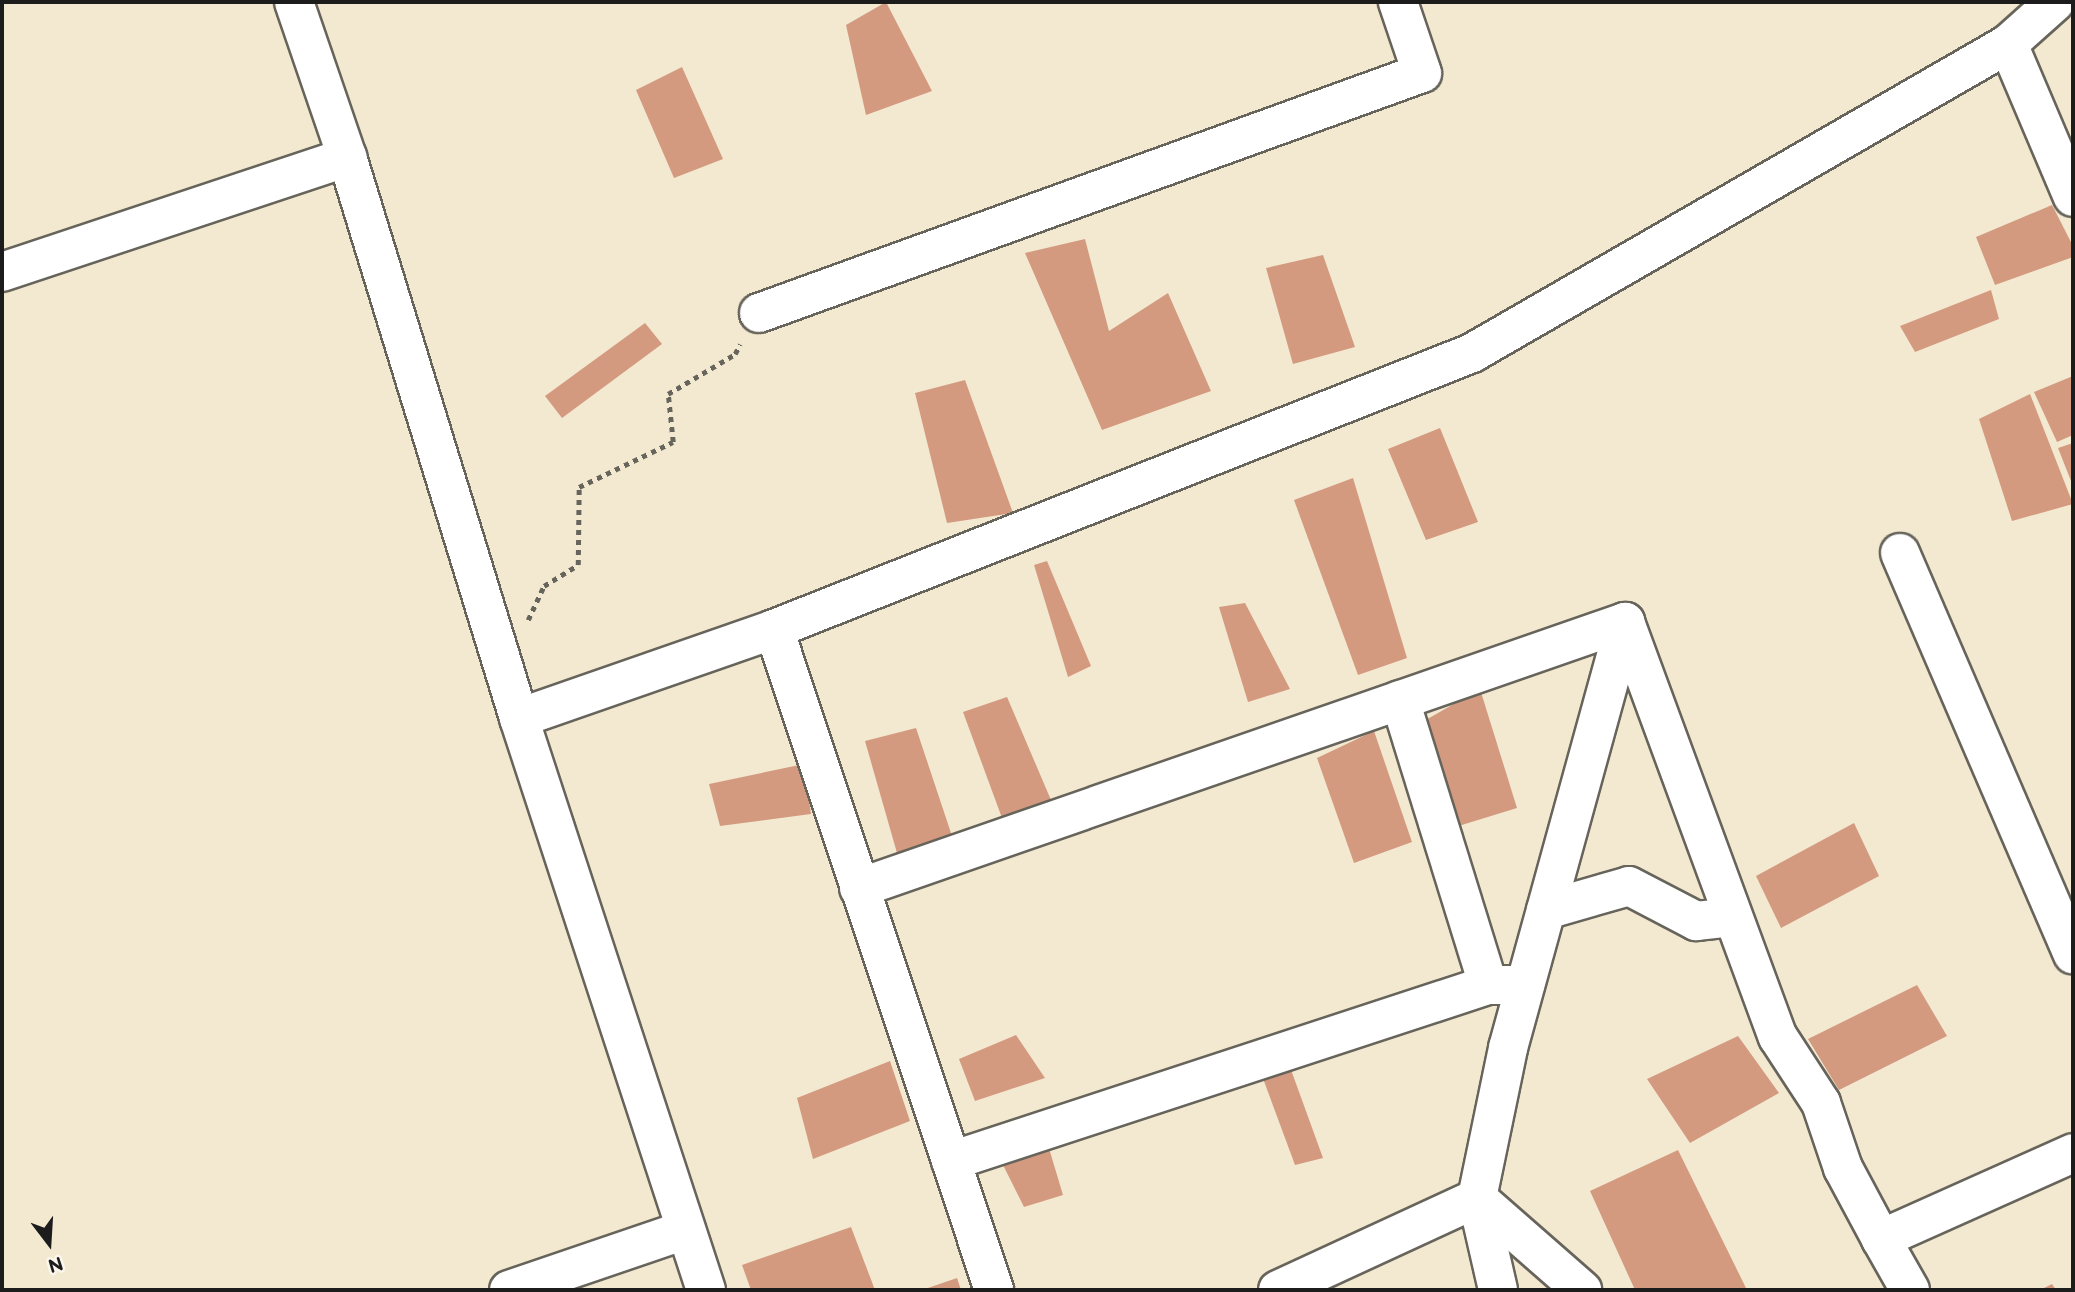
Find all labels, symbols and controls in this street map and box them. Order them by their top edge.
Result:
north arrow [14,1208,84,1278]
text: N [45,1250,65,1277]

